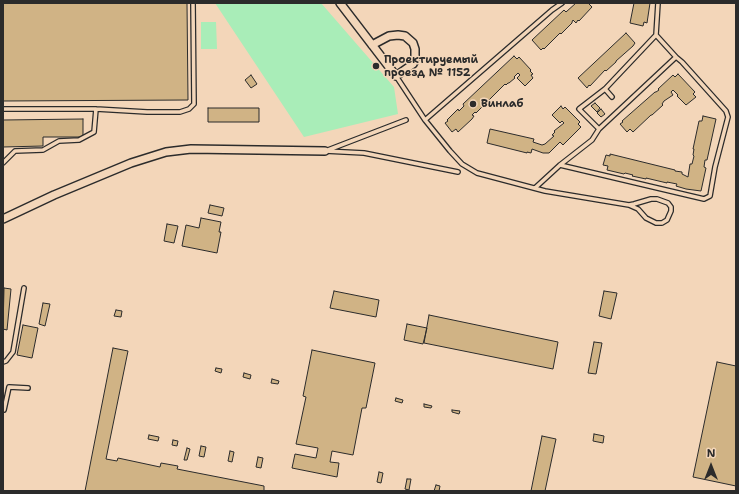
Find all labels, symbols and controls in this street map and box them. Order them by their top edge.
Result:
place label: Проектируемый проезд № 1152 [384,53,478,79]
marker: Проектируемый проезд № 1152 [371,61,381,71]
place label: Винлаб [481,97,523,111]
marker: Винлаб [468,99,478,109]
north arrow [691,446,731,486]
text: N [707,446,715,461]

